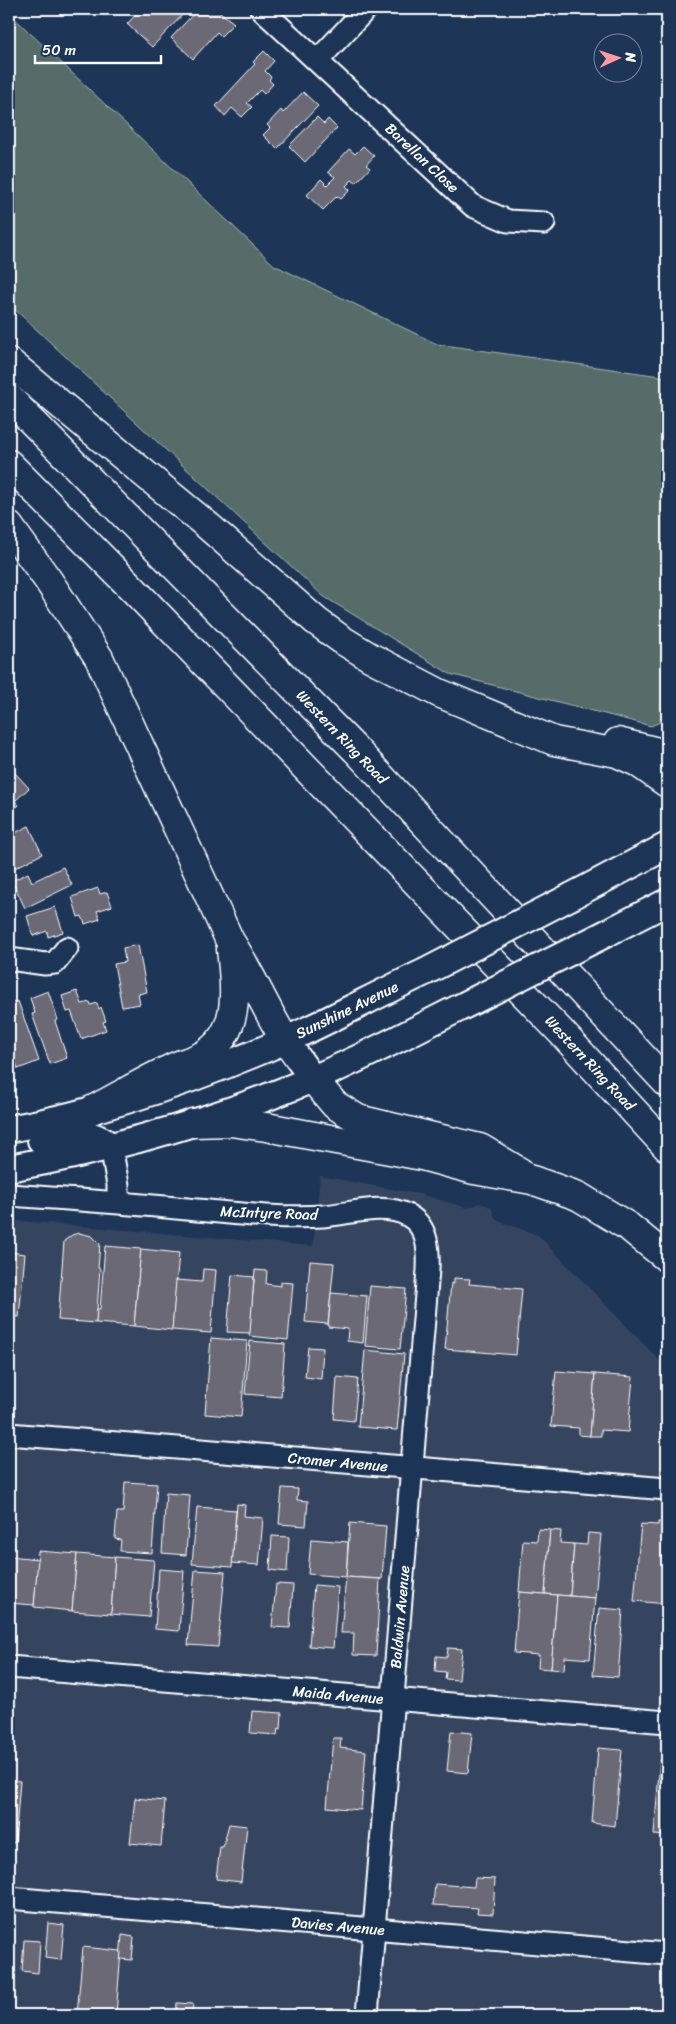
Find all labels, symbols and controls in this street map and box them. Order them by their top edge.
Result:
scale bar [35,32,161,64]
north arrow [594,32,644,82]
text: 50 m [42,37,77,63]
text: N [618,51,643,63]
street label: Barellan Close [379,116,465,200]
street label: Western Ring Road [290,684,395,791]
street label: Sunshine Avenue [291,974,403,1046]
street label: Western Ring Road [538,1009,642,1118]
street label: McIntyre Road [220,1198,319,1228]
street label: Cromer Avenue [287,1445,389,1479]
street label: Baldwin Avenue [383,1564,417,1670]
street label: Maida Avenue [291,1678,385,1712]
street label: Davies Avenue [290,1909,386,1943]

